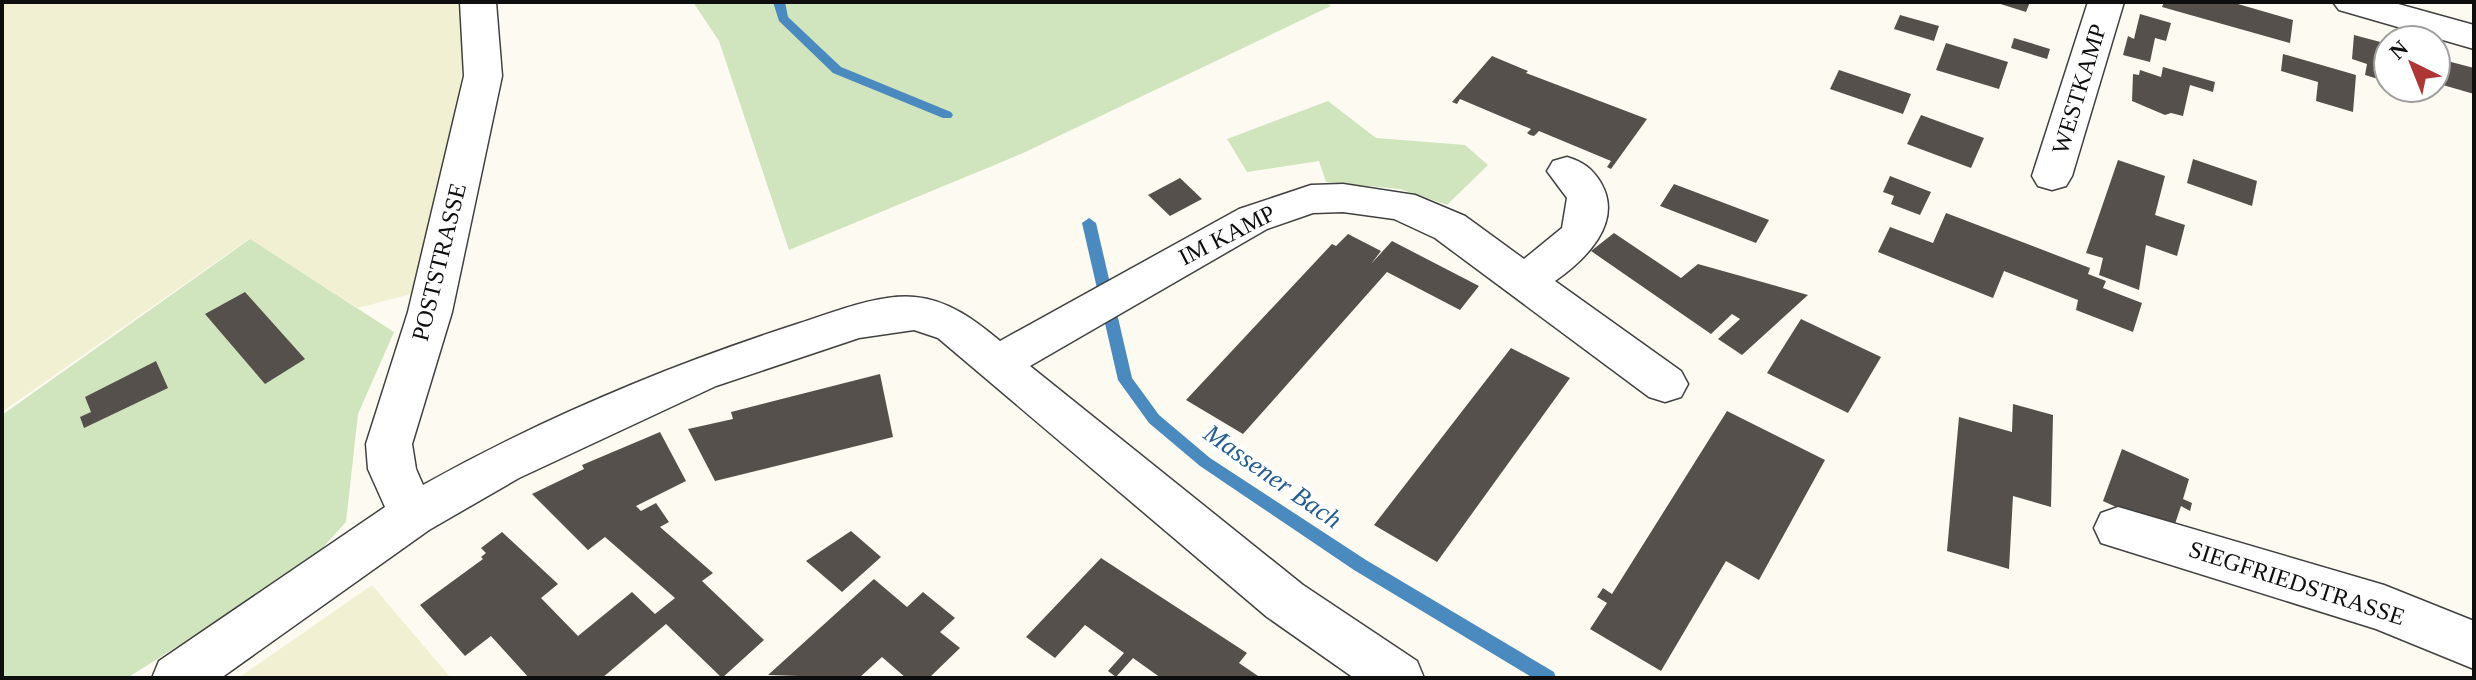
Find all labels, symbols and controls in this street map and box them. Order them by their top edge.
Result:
street label: WESTKAMP [2047,21,2111,157]
north arrow [2372,24,2452,104]
text: N [2384,35,2413,64]
street label: POSTSTRASSE [407,181,471,343]
street label: IM KAMP [1174,200,1280,270]
water label: Massener Bach [1198,418,1347,534]
street label: SIEGFRIEDSTRASSE [2186,536,2408,630]

